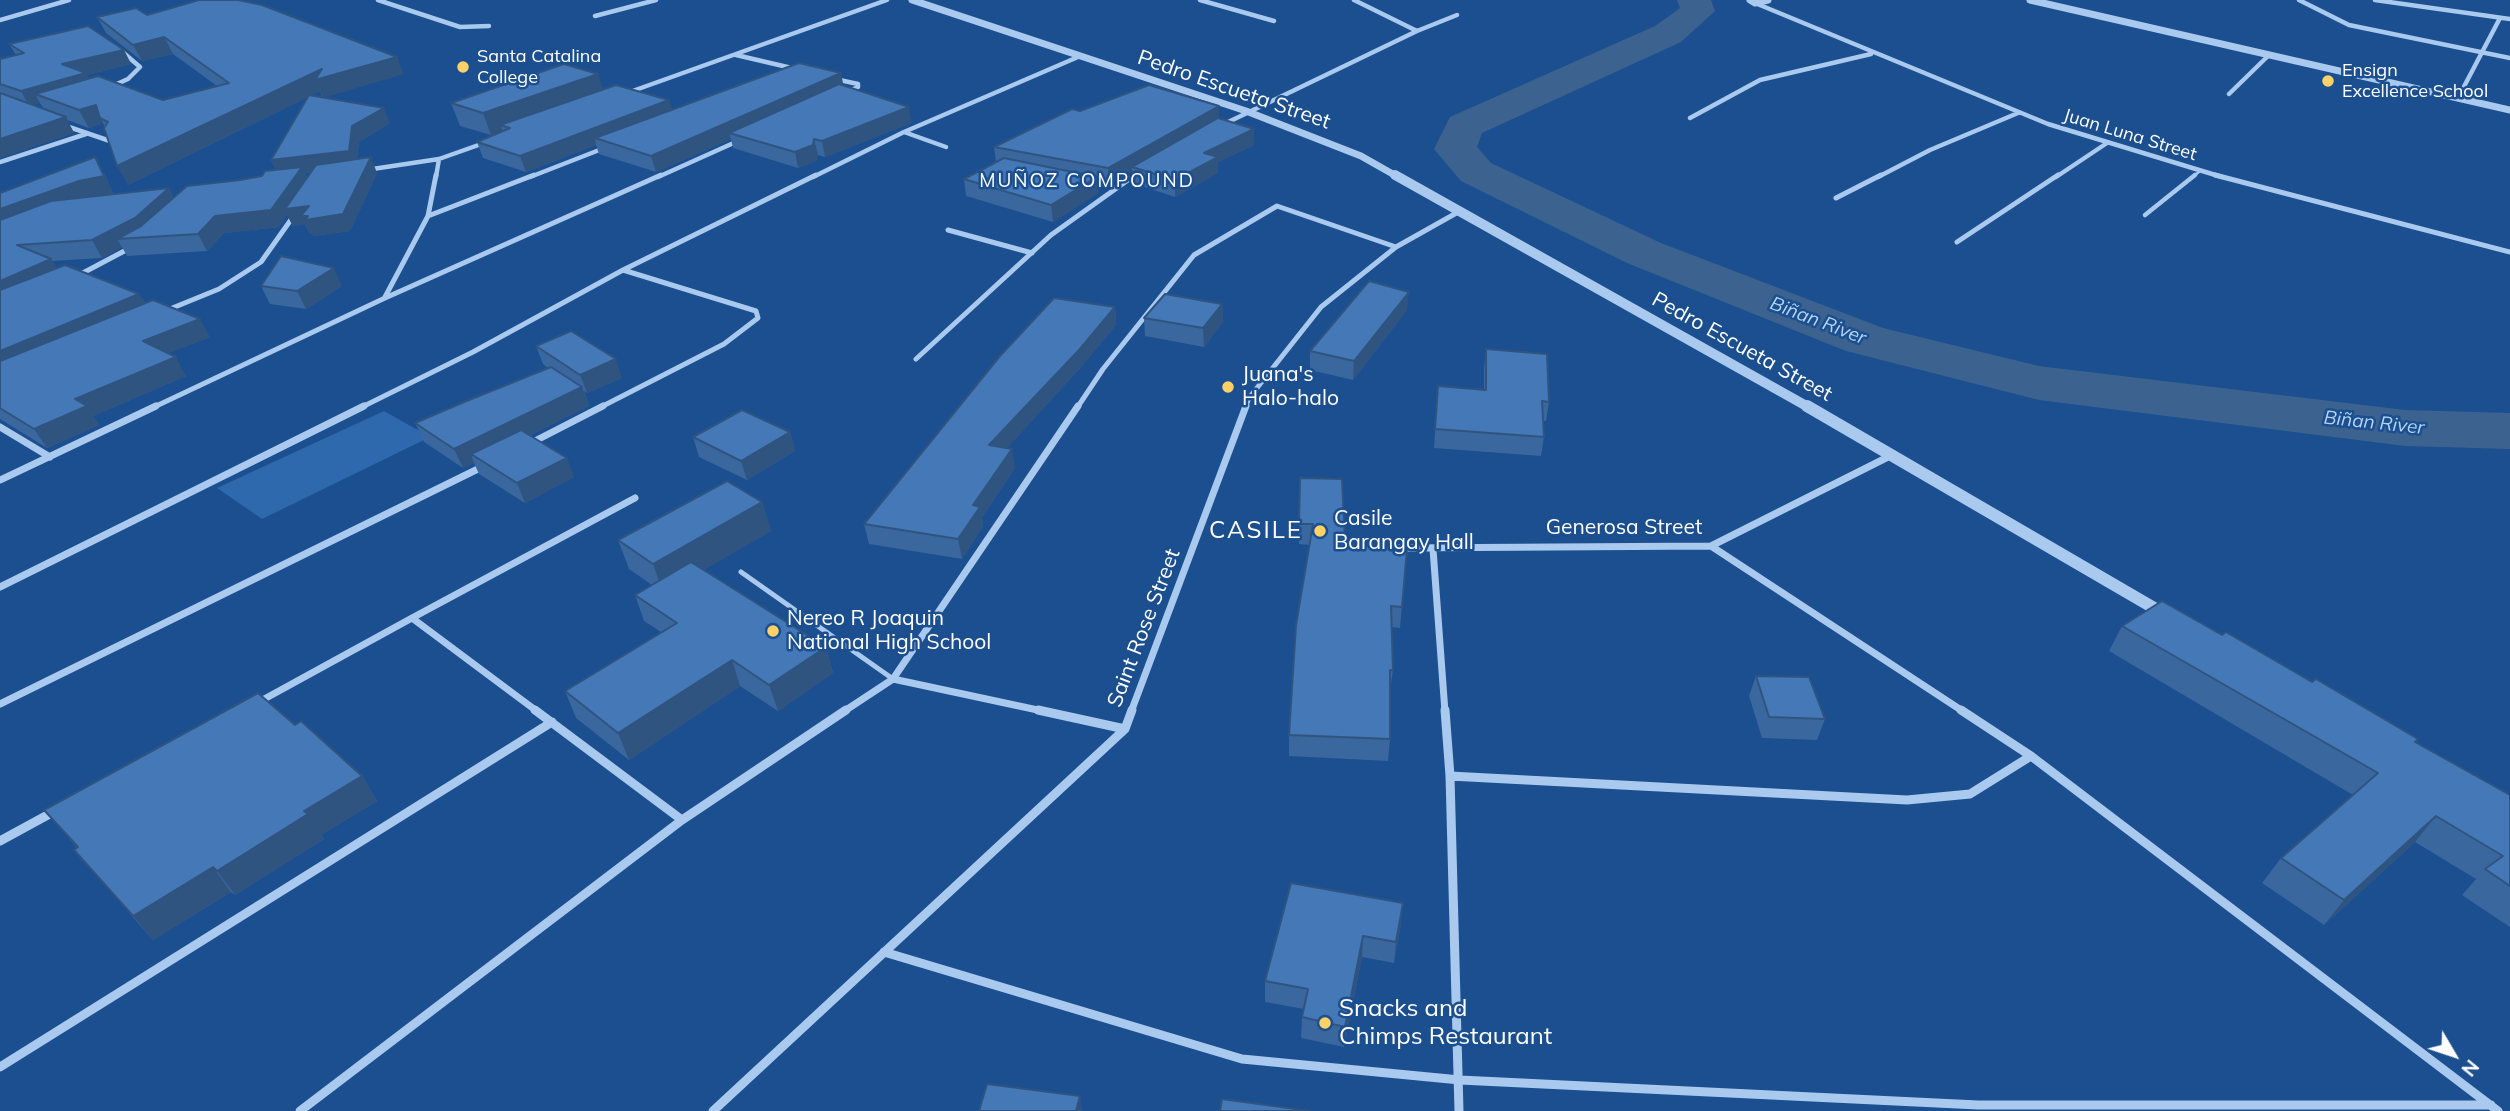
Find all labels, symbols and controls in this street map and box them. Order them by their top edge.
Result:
street label: Pedro Escueta Street [1134,45,1334,135]
place label: Santa Catalina College [477,46,601,88]
marker: Santa Catalina College [455,59,471,75]
place label: Ensign Excellence School [2342,60,2488,102]
marker: Ensign Excellence School [2320,73,2336,89]
street label: Juan Luna Street [2061,104,2199,166]
district label: MUÑOZ COMPOUND [981,170,1193,192]
street label: Pedro Escueta Street [1647,287,1837,407]
water label: Biñan River [1767,292,1869,350]
place label: Juana's Halo-halo [1242,362,1339,412]
marker: Juana's Halo-halo [1220,379,1236,395]
water label: Biñan River [2323,406,2425,440]
place label: Casile Barangay Hall [1334,506,1474,556]
street label: Generosa Street [1546,515,1702,541]
district label: CASILE [1210,517,1302,545]
marker: Casile Barangay Hall [1312,523,1328,539]
street label: Saint Rose Street [1102,545,1186,711]
place label: Nereo R Joaquin National High School [787,606,991,656]
marker: Nereo R Joaquin National High School [765,623,781,639]
place label: Snacks and Chimps Restaurant [1339,995,1552,1051]
marker: Snacks and Chimps Restaurant [1317,1015,1333,1031]
north arrow [2419,1020,2489,1090]
text: N [2456,1055,2484,1081]

